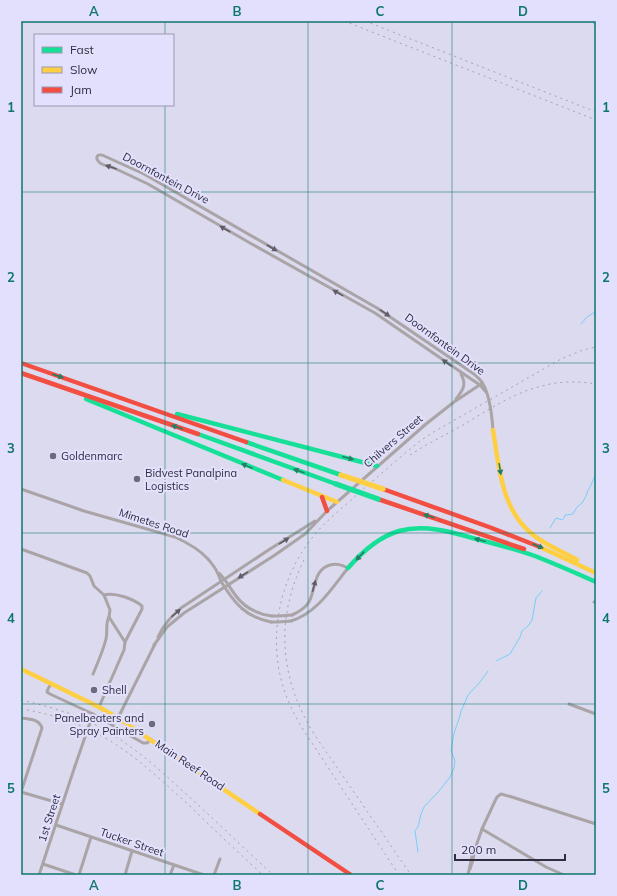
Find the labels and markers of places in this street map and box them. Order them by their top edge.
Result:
place label: Goldenmarc [61,449,123,463]
marker: Goldenmarc [48,451,58,461]
place label: Bidvest Panalpina Logistics [145,466,237,493]
marker: Bidvest Panalpina Logistics [132,474,142,484]
place label: Shell [102,683,127,697]
marker: Shell [89,685,99,695]
place label: Panelbeaters and Spray Painters [55,711,144,738]
marker: Panelbeaters and Spray Painters [147,719,157,729]

